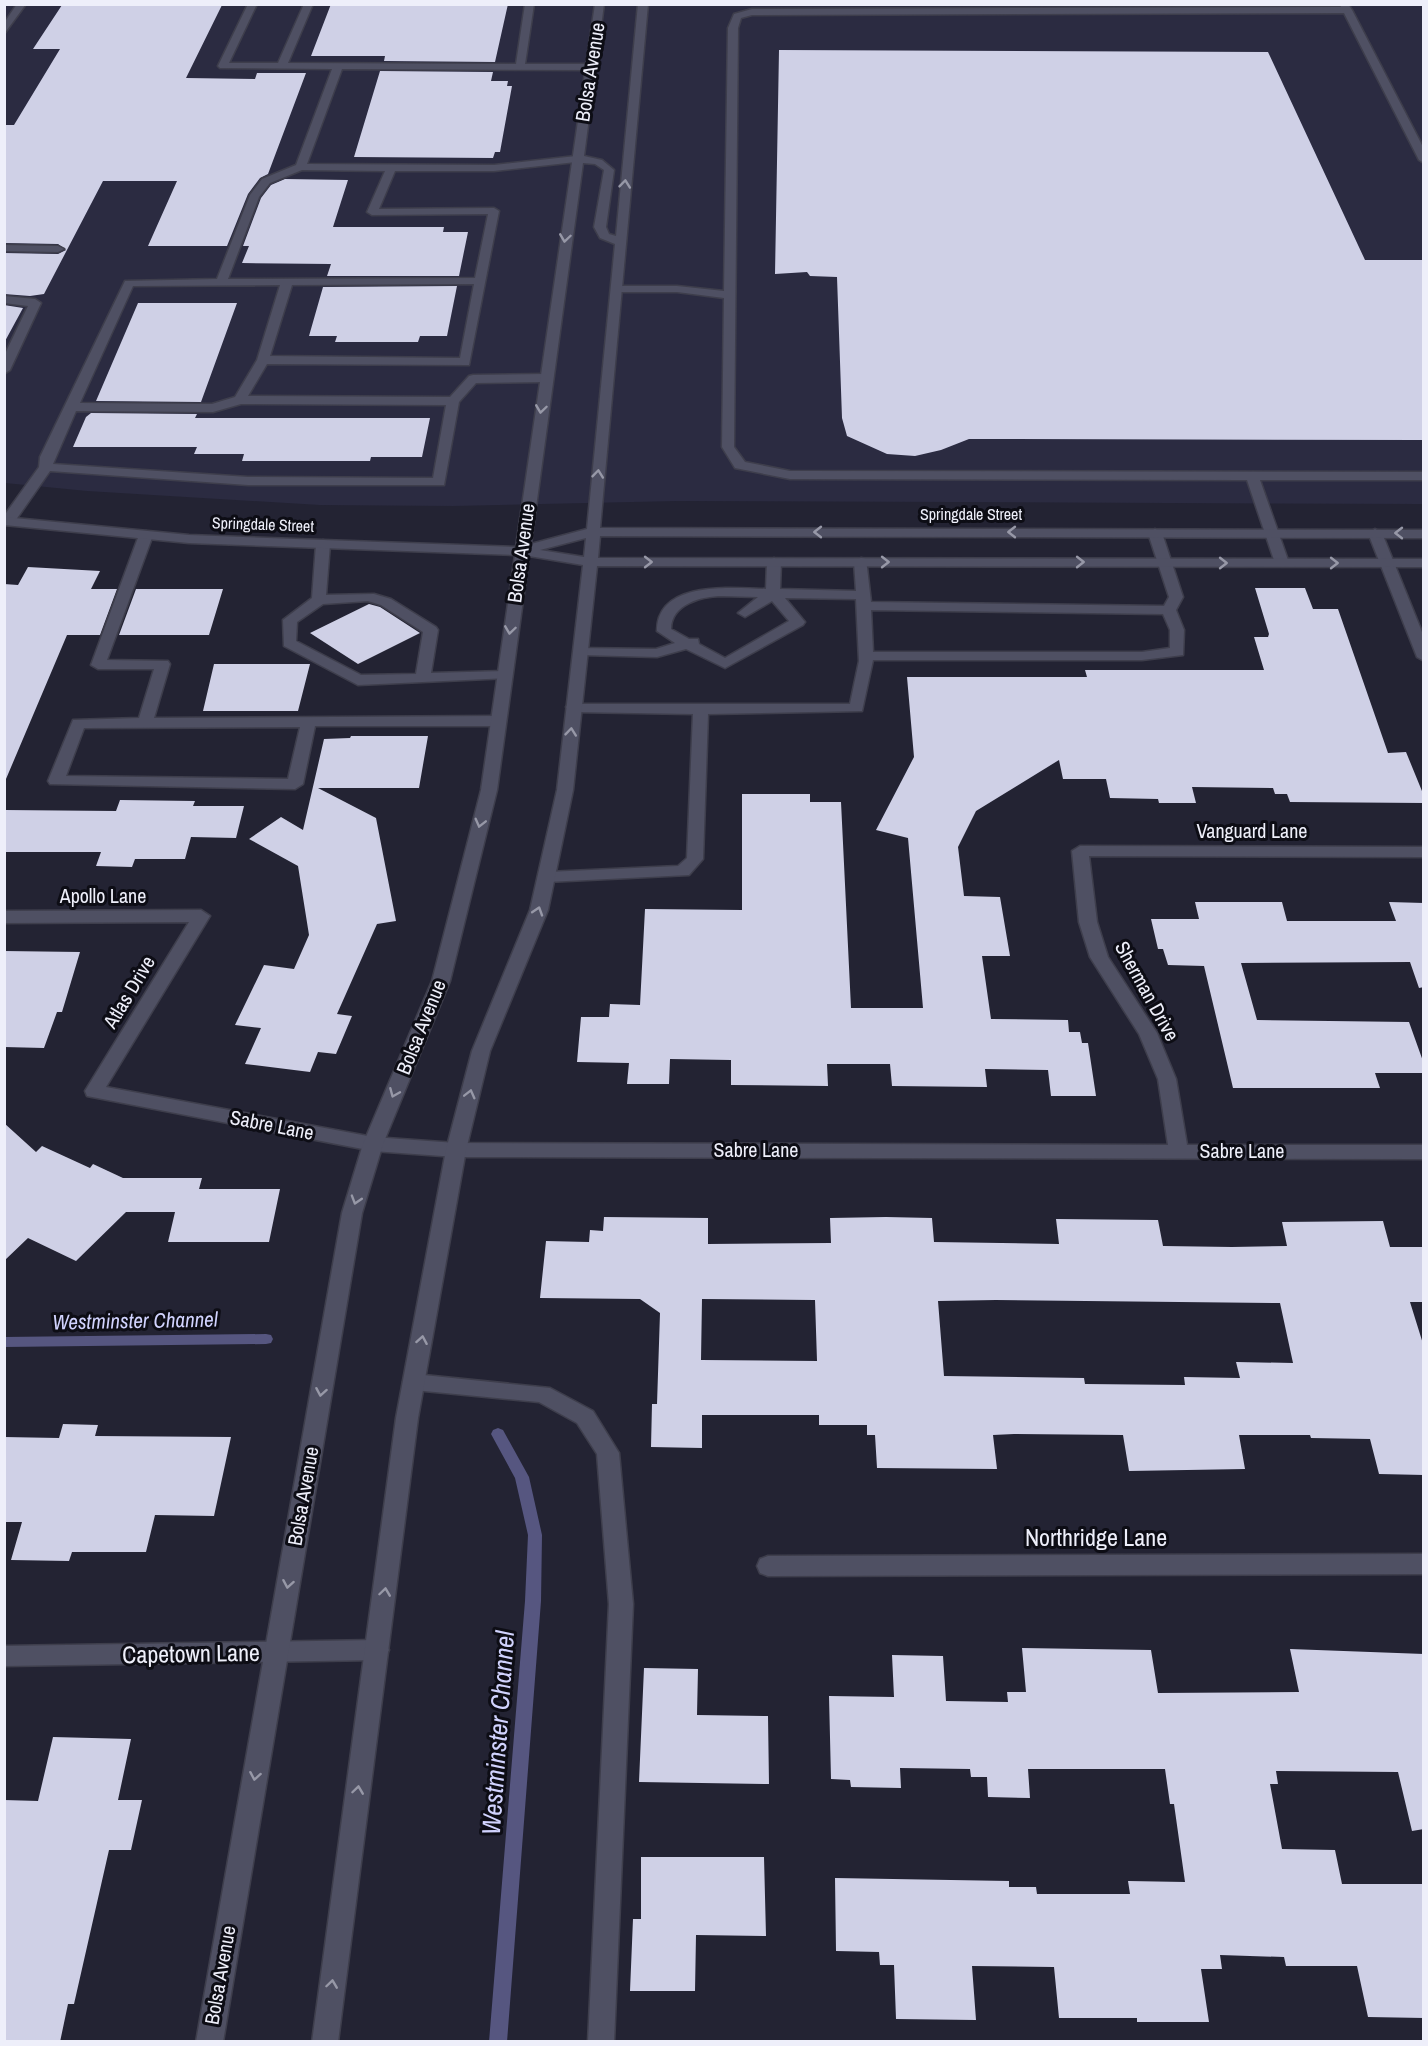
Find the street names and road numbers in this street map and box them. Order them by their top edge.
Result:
street label: Bolsa Avenue [568,20,611,123]
street label: Bolsa Avenue [500,502,541,604]
street label: Springdale Street [920,503,1022,525]
street label: Springdale Street [212,511,315,537]
street label: Vanguard Lane [1197,817,1307,844]
street label: Apollo Lane [59,882,146,909]
street label: Sherman Drive [1109,936,1186,1046]
street label: Atlas Drive [96,950,161,1034]
street label: Bolsa Avenue [389,975,452,1078]
street label: Sabre Lane [228,1103,316,1146]
street label: Sabre Lane [714,1136,798,1163]
street label: Sabre Lane [1200,1137,1284,1164]
street label: Bolsa Avenue [281,1444,324,1548]
street label: Northridge Lane [1025,1521,1167,1553]
street label: Capetown Lane [122,1636,260,1670]
street label: Bolsa Avenue [198,1923,241,2027]

